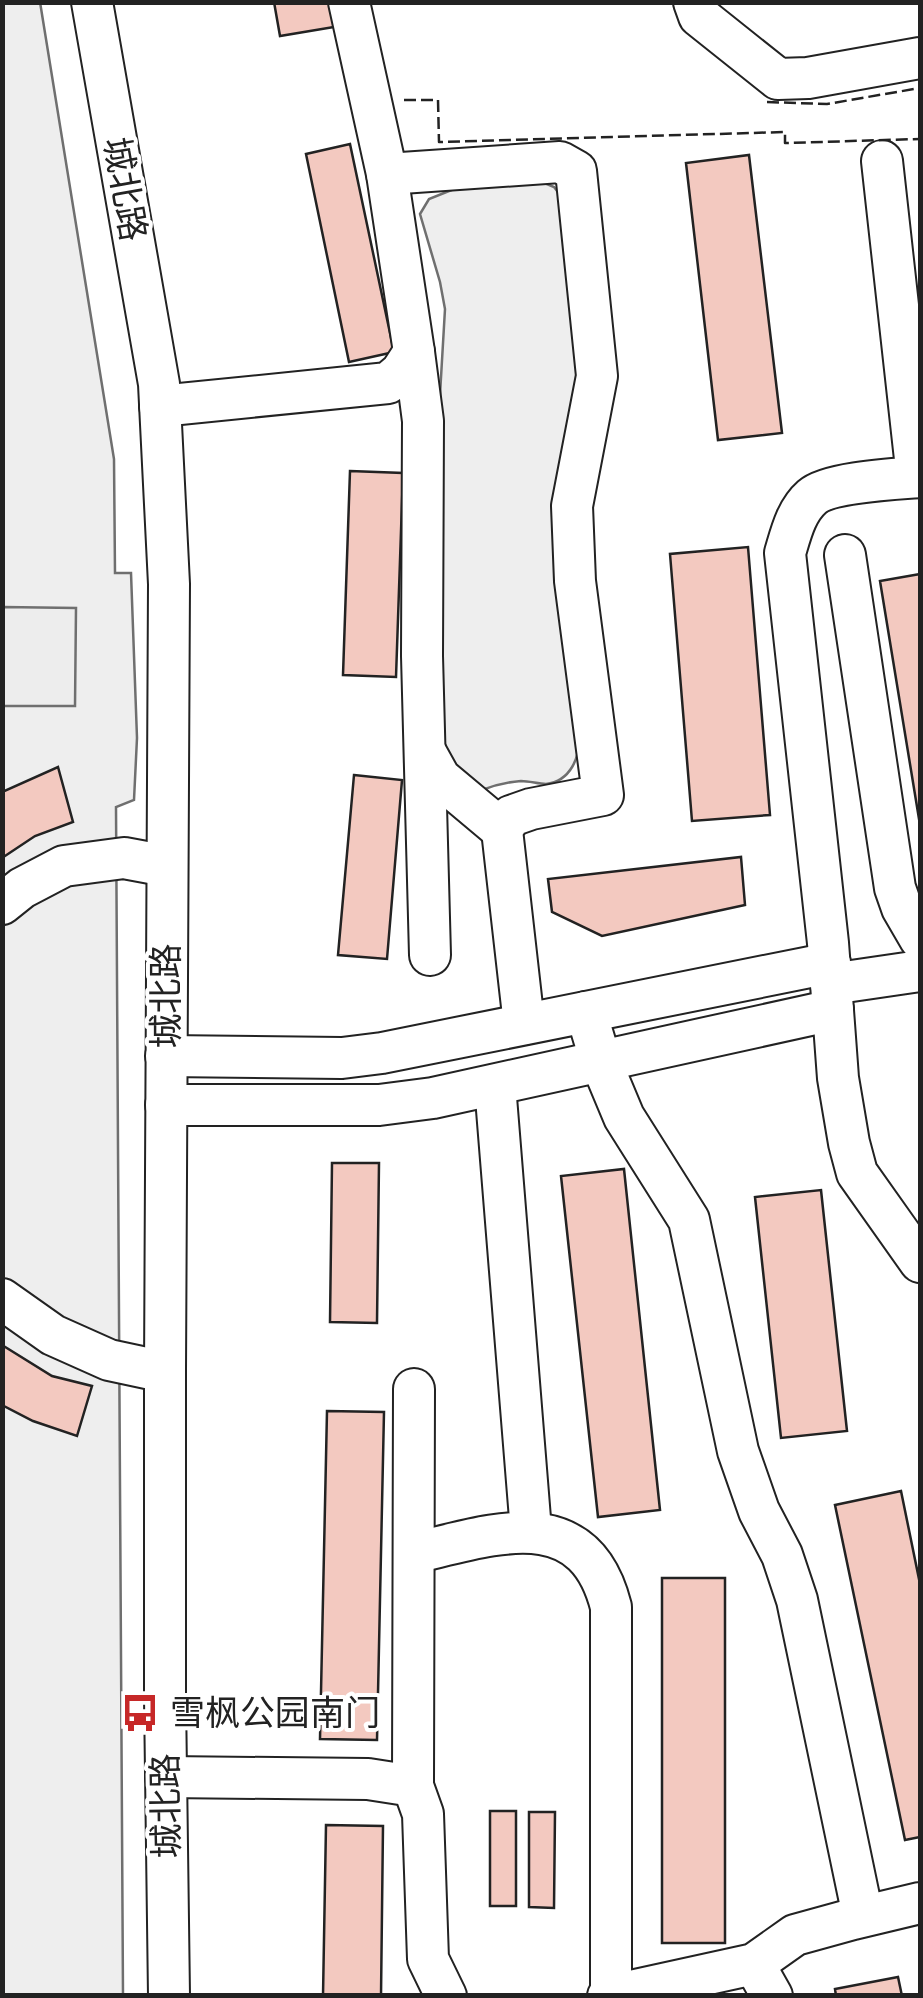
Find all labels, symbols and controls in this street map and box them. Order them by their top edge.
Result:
street label: 城北路 [95,134,154,244]
street label: 城北路 [146,943,187,1049]
bus stop icon: 雪枫公园南门 [119,1692,161,1734]
place label: 雪枫公园南门 [170,1693,380,1734]
street label: 城北路 [145,1753,188,1859]

